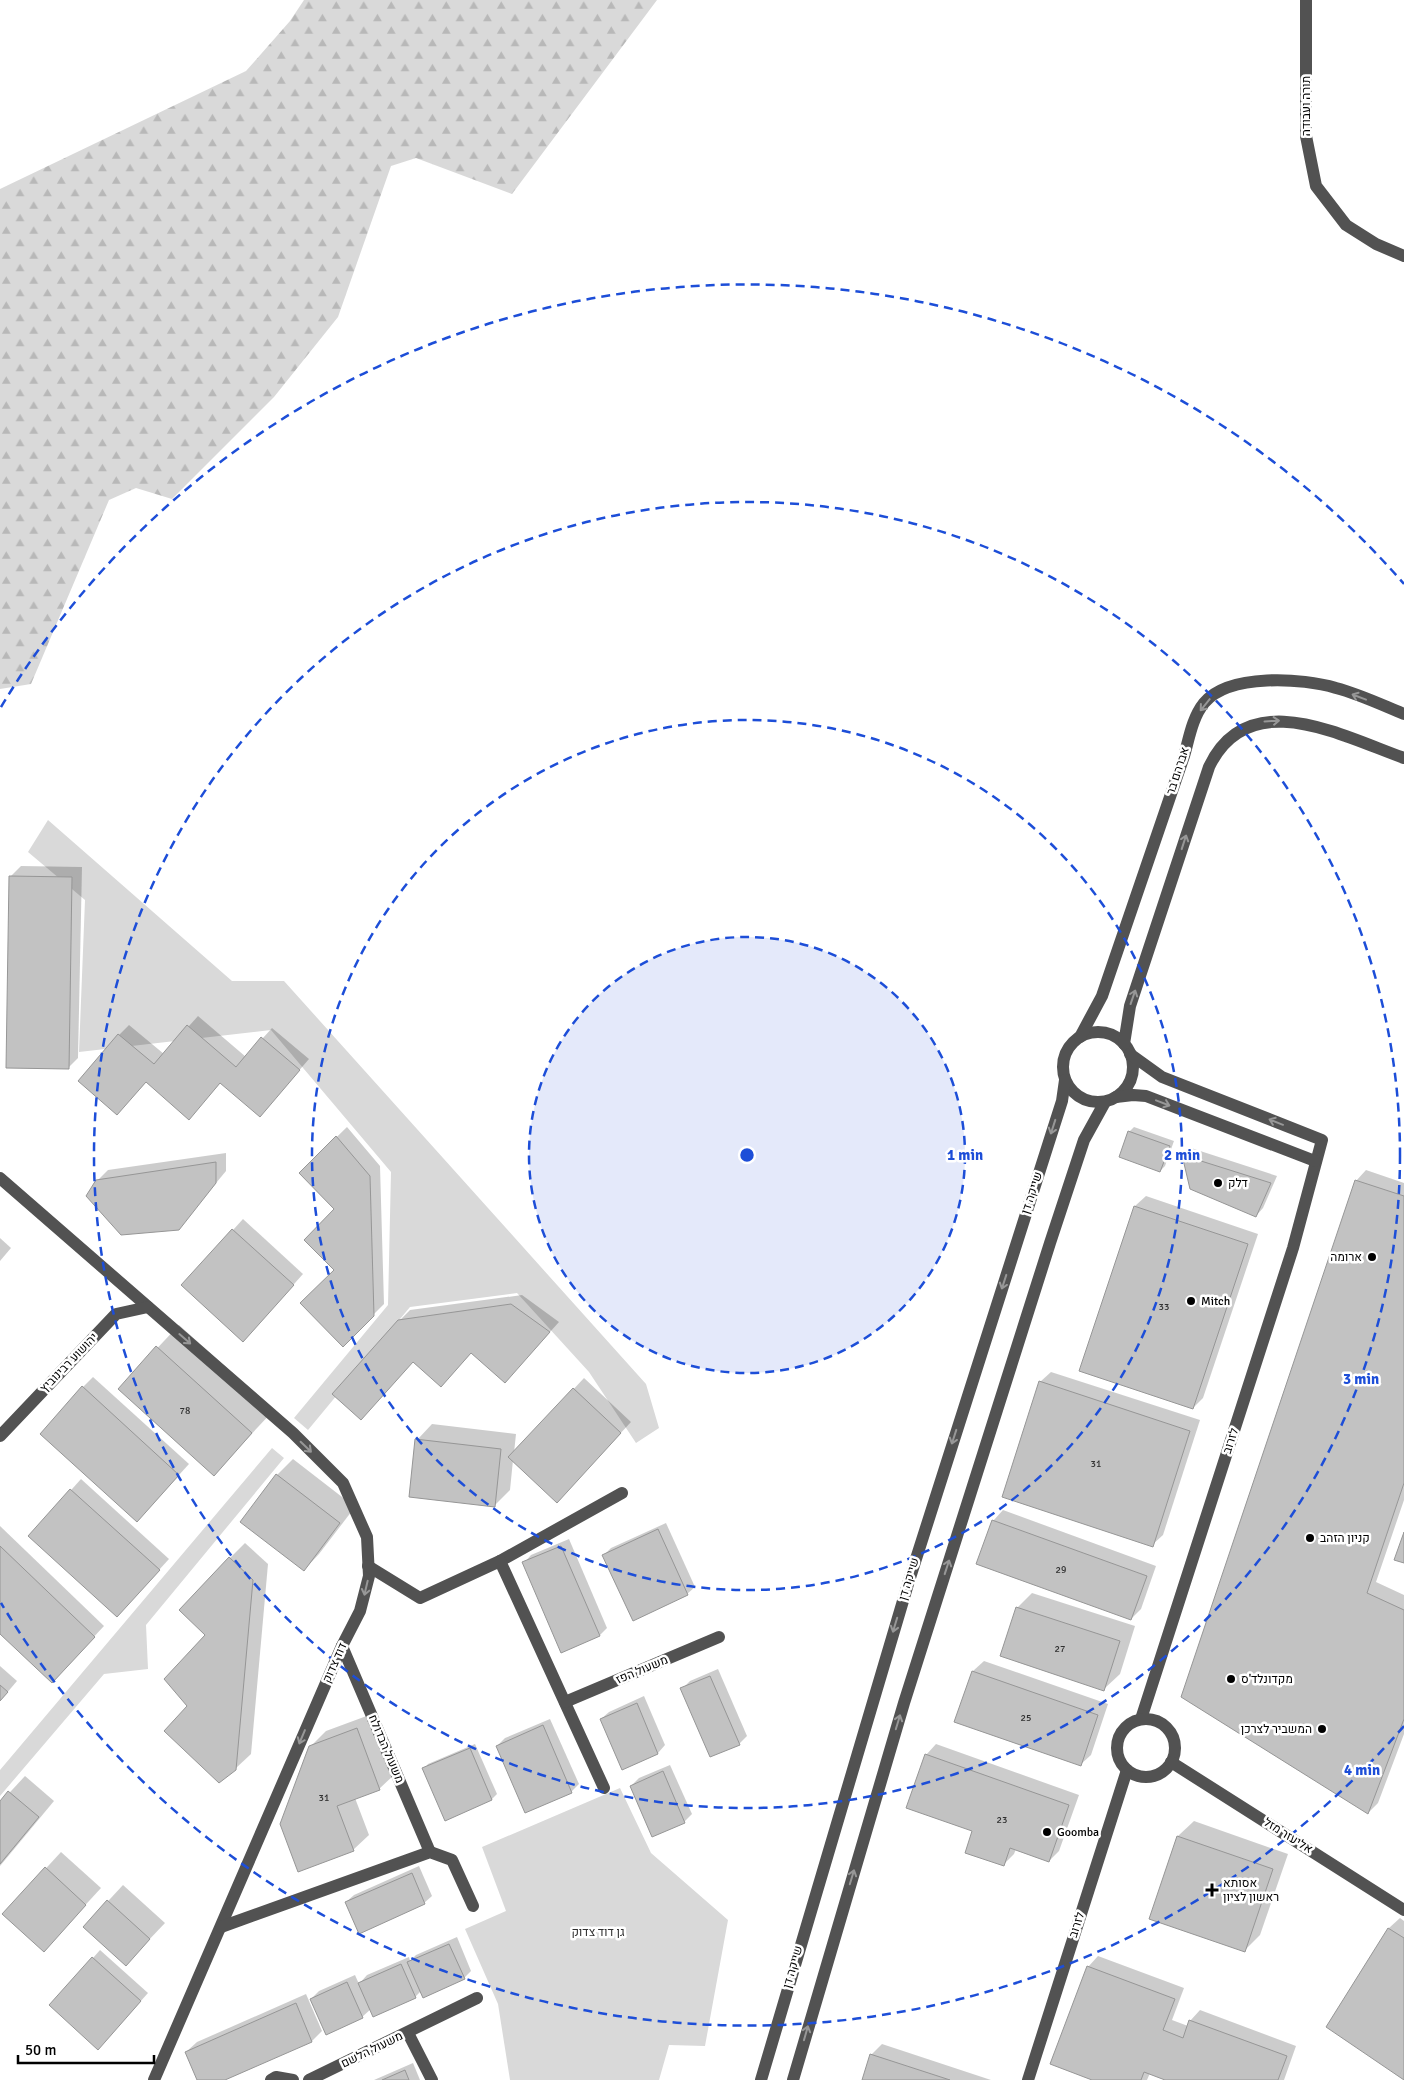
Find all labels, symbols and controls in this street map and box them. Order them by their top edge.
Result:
street label: תורה ועבודה [1299,76,1314,136]
one-way arrow [1351,691,1366,700]
one-way arrow [1200,698,1211,711]
one-way arrow [1264,717,1280,726]
street label: אברהם בר [1163,745,1193,797]
one-way arrow [1180,835,1190,851]
one-way arrow [1129,989,1138,1005]
one-way arrow [1155,1099,1170,1108]
one-way arrow [1269,1117,1284,1127]
one-way arrow [1048,1119,1057,1134]
centre of rings [738,1146,756,1164]
text: 1 min [947,1146,983,1164]
text: 2 min [1164,1146,1200,1164]
street label: שייקה דן [1018,1170,1046,1216]
place label: דלק [1228,1176,1248,1191]
marker: דלק [1212,1177,1224,1189]
place label: ארומה [1330,1250,1362,1265]
marker: ארומה [1366,1251,1378,1263]
one-way arrow [998,1273,1008,1289]
place label: Mitch [1201,1294,1230,1309]
marker: Mitch [1185,1295,1197,1307]
house number: 33 [1159,1301,1169,1313]
street label: יהושוע רבינוביץ [37,1330,101,1396]
one-way arrow [178,1333,191,1345]
text: 3 min [1343,1370,1379,1388]
house number: 78 [180,1405,190,1417]
street label: לזרוב [1220,1426,1242,1456]
one-way arrow [949,1428,959,1444]
one-way arrow [300,1440,312,1453]
house number: 31 [1091,1458,1101,1470]
place label: קניון הזהב [1320,1531,1370,1546]
marker: קניון הזהב [1304,1532,1316,1544]
street label: שייקה דן [895,1556,923,1602]
one-way arrow [943,1559,953,1575]
house number: 29 [1056,1564,1066,1576]
one-way arrow [361,1580,370,1596]
one-way arrow [890,1617,900,1633]
street label: דוד צדוק [320,1641,350,1685]
house number: 27 [1055,1643,1065,1655]
street label: משעול הפז [614,1652,670,1688]
place label: מקדונלד'ס [1241,1672,1293,1687]
marker: מקדונלד'ס [1225,1673,1237,1685]
street label: משעול הבדולח [365,1712,407,1786]
house number: 25 [1021,1712,1031,1724]
one-way arrow [894,1714,904,1730]
place label: המשביר לצרכן [1241,1722,1312,1737]
marker: המשביר לצרכן [1316,1723,1328,1735]
one-way arrow [297,1729,307,1744]
text: 4 min [1344,1761,1380,1779]
house number: 31 [319,1792,329,1804]
house number: 23 [997,1814,1007,1826]
street label: אליעזר מזל [1261,1815,1316,1857]
place label: Goomba [1057,1825,1099,1840]
marker: Goomba [1041,1826,1053,1838]
one-way arrow [847,1870,857,1886]
place label: אסותא ראשון לציון [1223,1876,1279,1905]
marker: אסותא ראשון לציון [1205,1883,1219,1897]
street label: לזרוב [1066,1910,1088,1940]
park label: גן דוד צדוק [571,1925,625,1940]
street label: שייקה דן [780,1944,806,1990]
one-way arrow [802,2026,811,2042]
street label: משעול הלשם [339,2029,405,2071]
scale bar [18,2032,154,2064]
text: 50 m [25,2041,56,2059]

